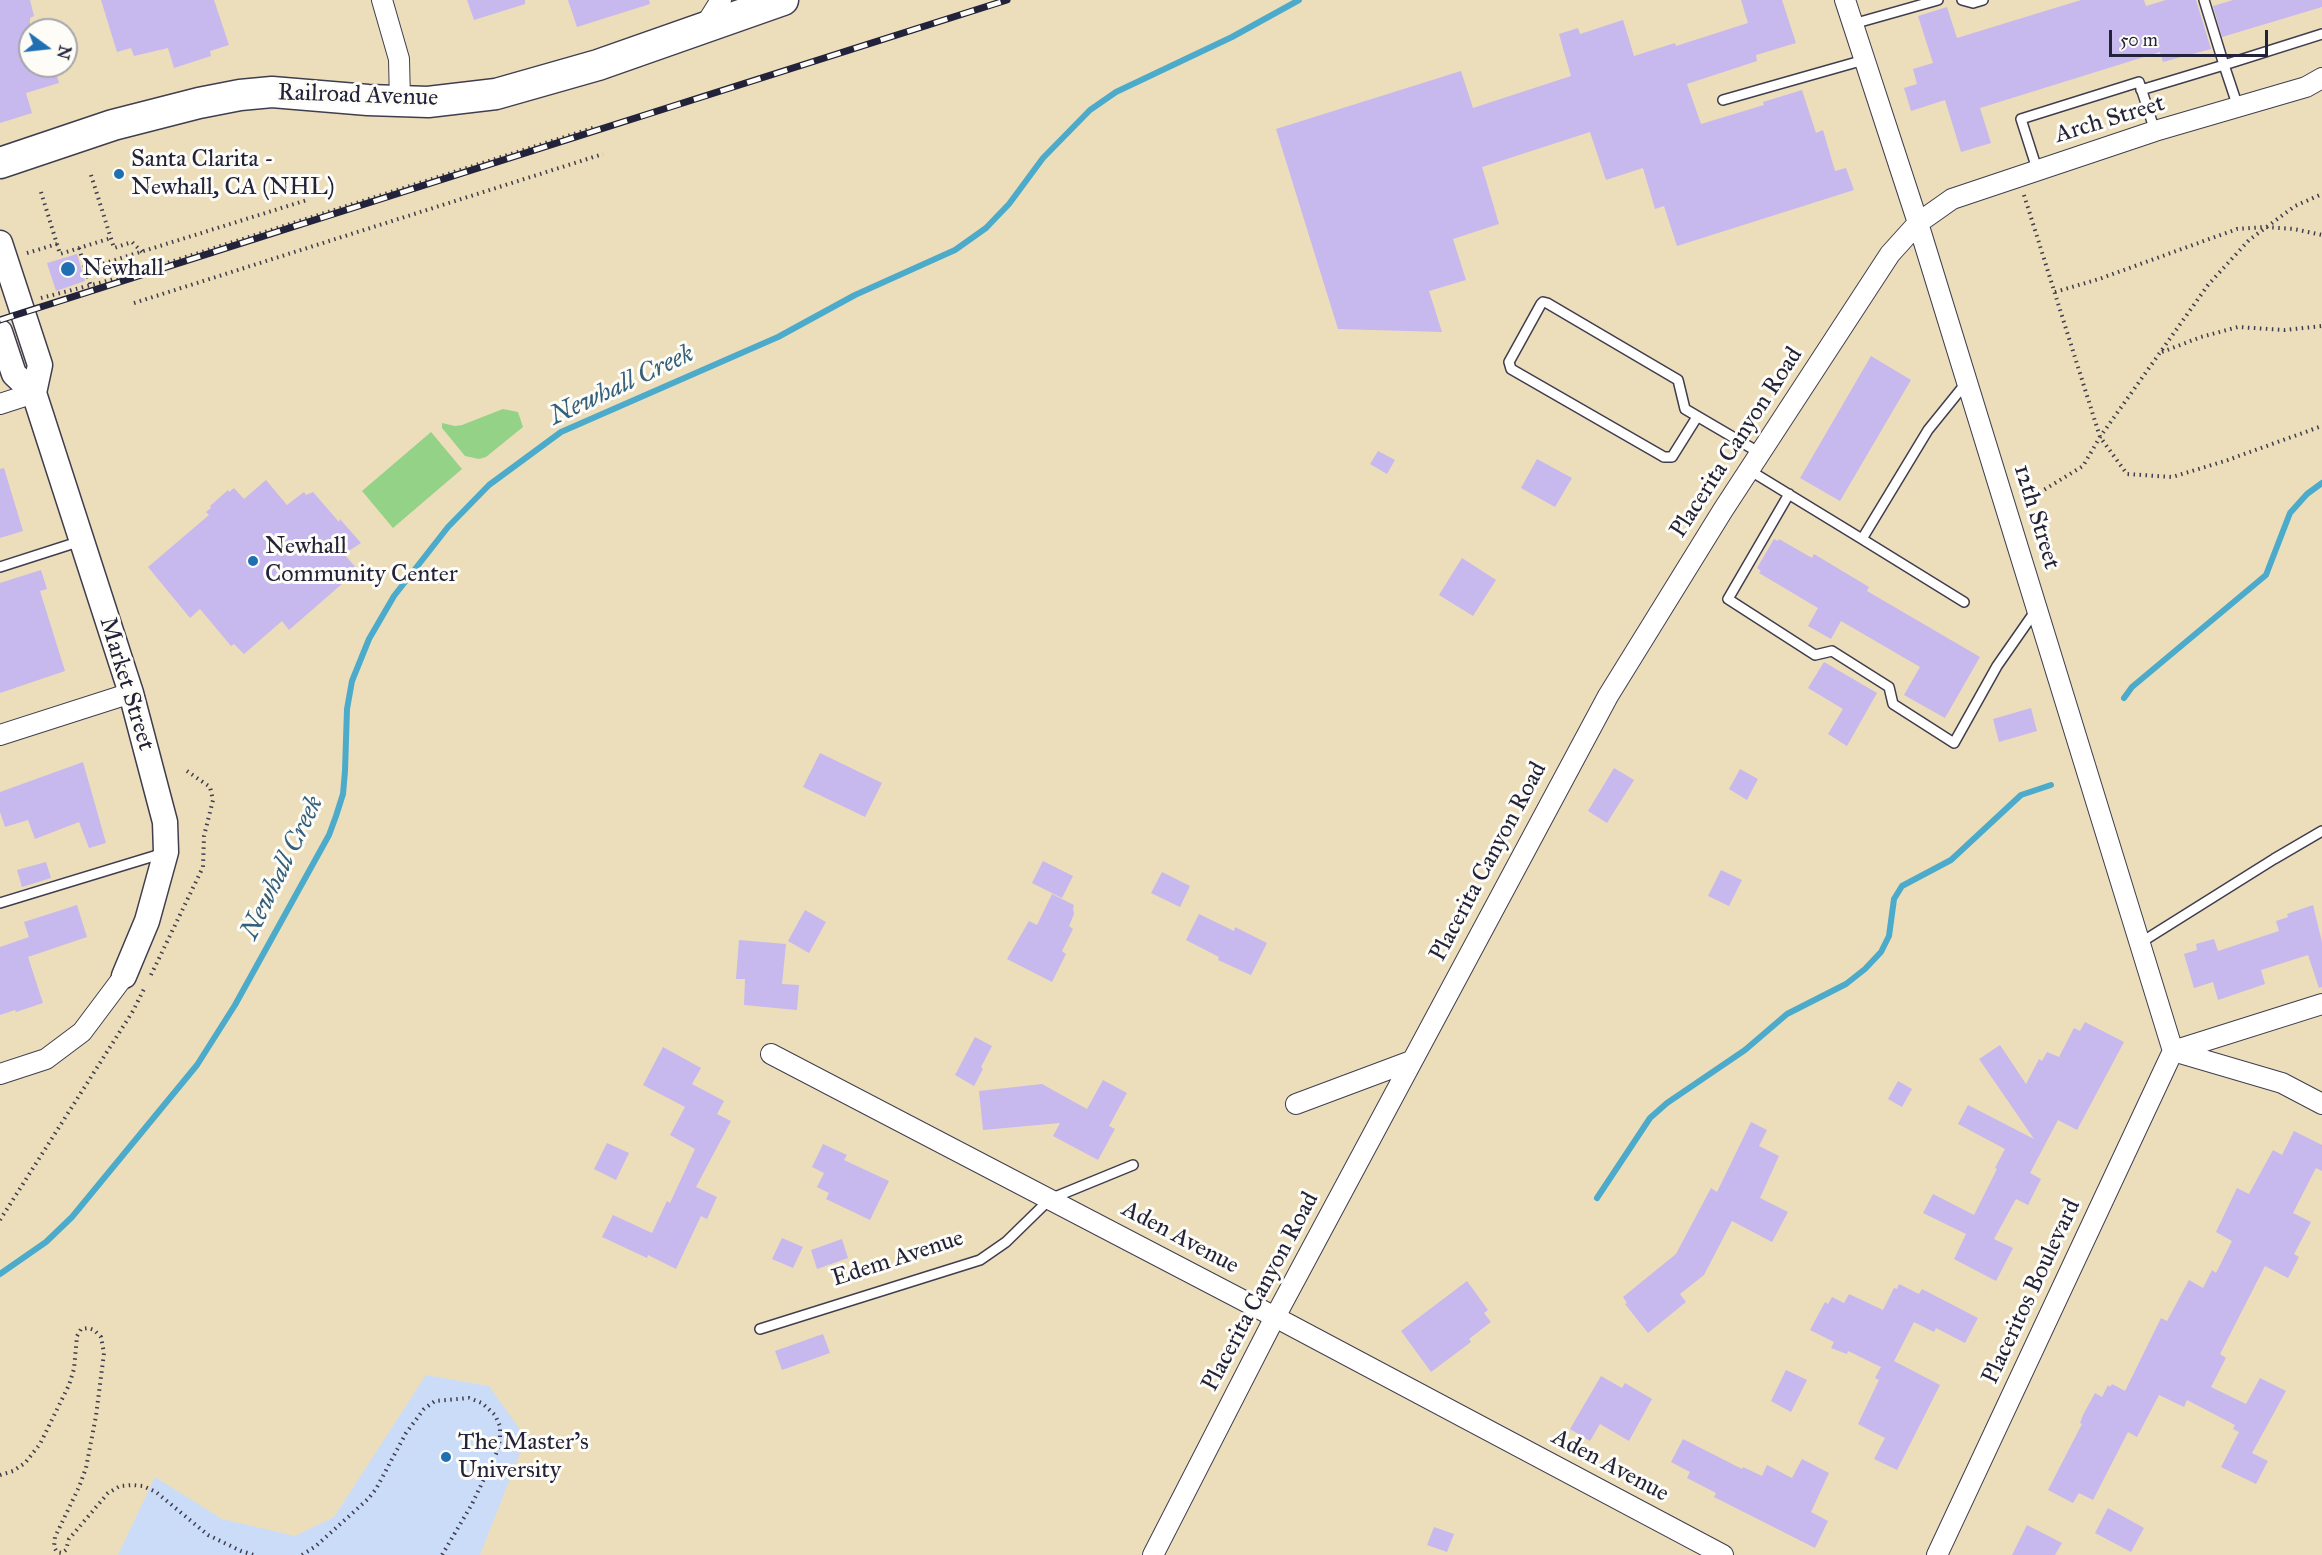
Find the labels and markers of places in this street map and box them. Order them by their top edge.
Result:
place label: Santa Clarita - Newhall, CA (NHL) [131,146,335,202]
marker: Santa Clarita - Newhall, CA (NHL) [112,167,126,181]
place label: Newhall [82,255,164,283]
marker: Newhall [59,260,77,278]
place label: Newhall Community Center [265,533,458,589]
marker: Newhall Community Center [246,554,260,568]
place label: The Master's University [458,1429,589,1485]
marker: The Master's University [439,1450,453,1464]

